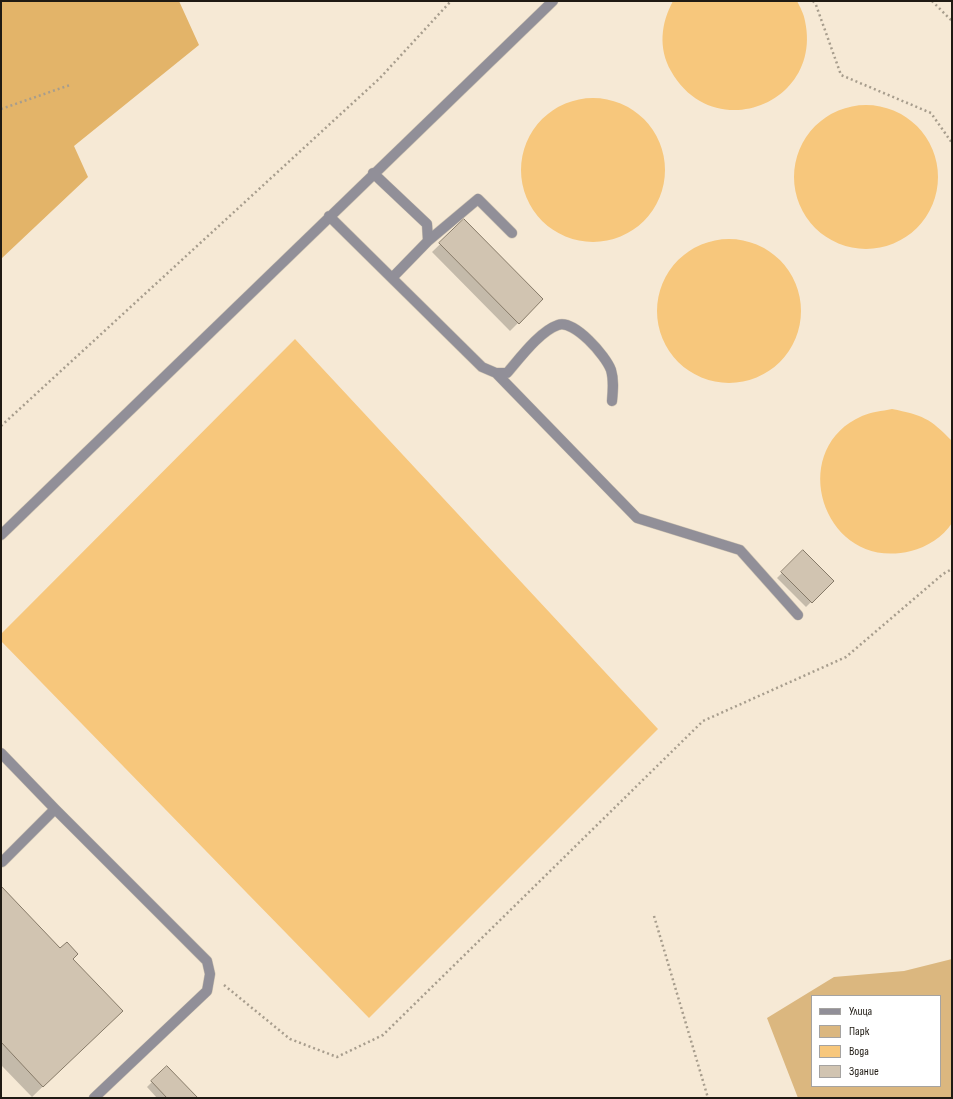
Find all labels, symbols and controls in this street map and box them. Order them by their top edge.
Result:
legend [811,995,941,1087]
text: Улица [849,1004,872,1019]
text: Парк [849,1024,869,1039]
text: Вода [849,1044,869,1059]
text: Здание [849,1064,879,1079]

